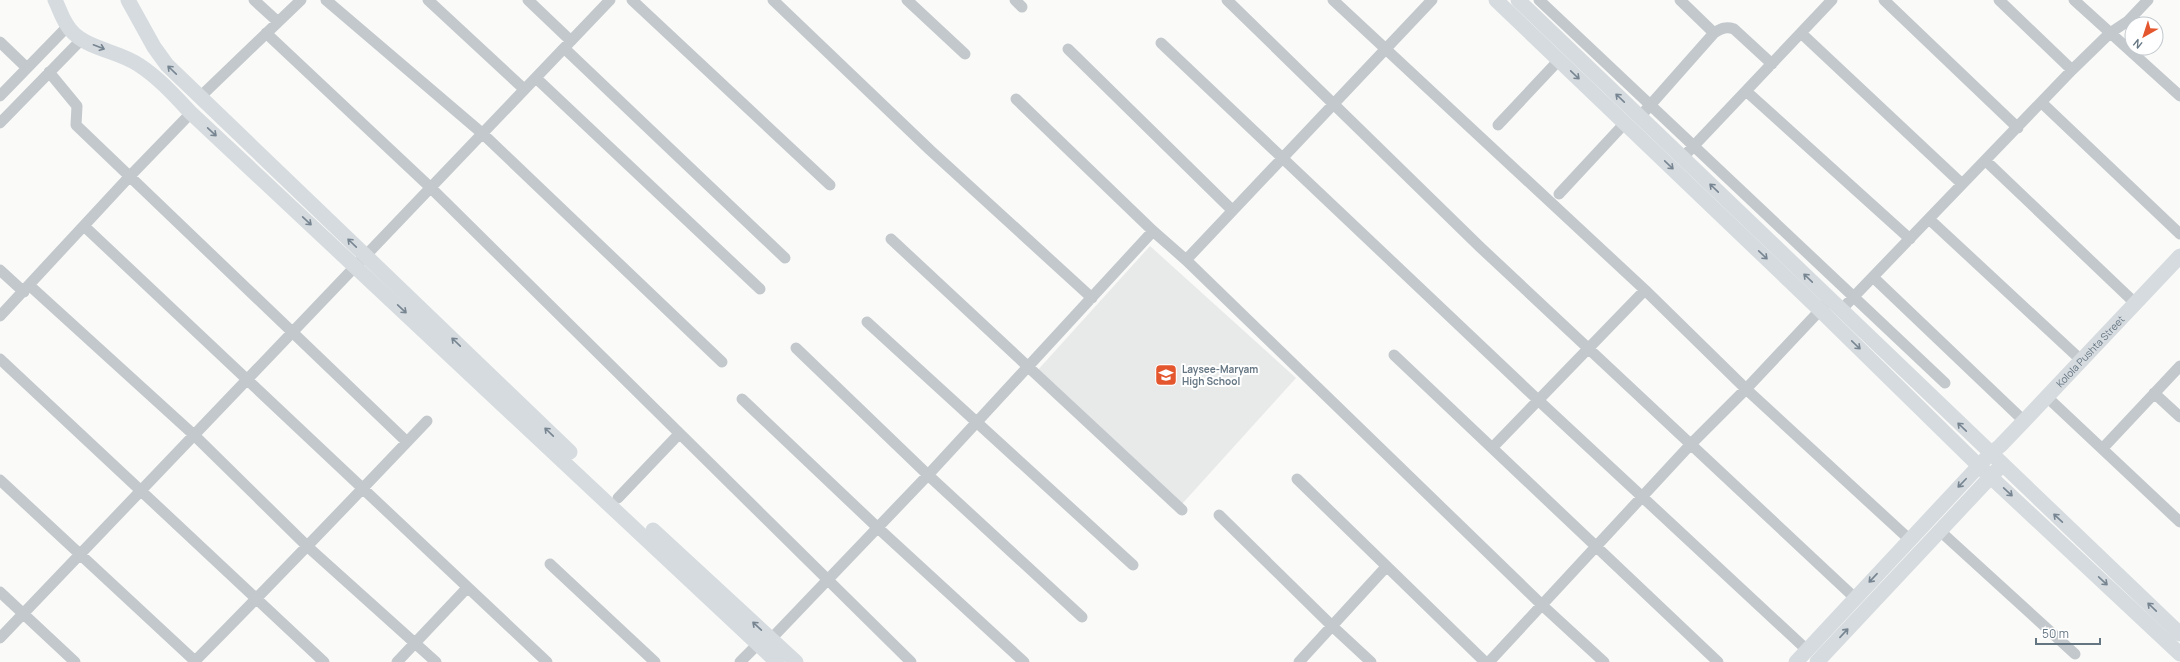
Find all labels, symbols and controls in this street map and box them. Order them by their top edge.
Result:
north arrow [2124,16,2164,56]
text: N [2130,36,2145,52]
one-way arrow [92,44,104,52]
one-way arrow [167,65,177,75]
one-way arrow [1570,71,1580,80]
one-way arrow [1615,93,1625,103]
one-way arrow [207,127,217,137]
one-way arrow [1664,160,1674,170]
one-way arrow [1709,183,1719,193]
one-way arrow [302,216,312,226]
one-way arrow [347,238,357,248]
one-way arrow [1758,250,1768,260]
one-way arrow [1803,273,1813,283]
one-way arrow [397,305,408,314]
street label: Kolola Pushta Street [2053,312,2127,390]
one-way arrow [451,337,461,347]
one-way arrow [1851,340,1861,350]
school or university icon: Laysee-Maryam High School [1153,362,1179,388]
place label: Laysee-Maryam High School [1182,362,1258,388]
one-way arrow [1957,422,1967,431]
one-way arrow [545,428,555,437]
one-way arrow [1957,478,1967,488]
one-way arrow [2003,487,2013,497]
one-way arrow [2053,514,2063,523]
one-way arrow [1868,573,1878,583]
one-way arrow [2098,576,2108,586]
one-way arrow [2147,602,2157,612]
scale bar [2036,620,2100,646]
one-way arrow [752,621,762,631]
text: 50 m [2042,625,2069,642]
one-way arrow [1839,628,1848,639]

